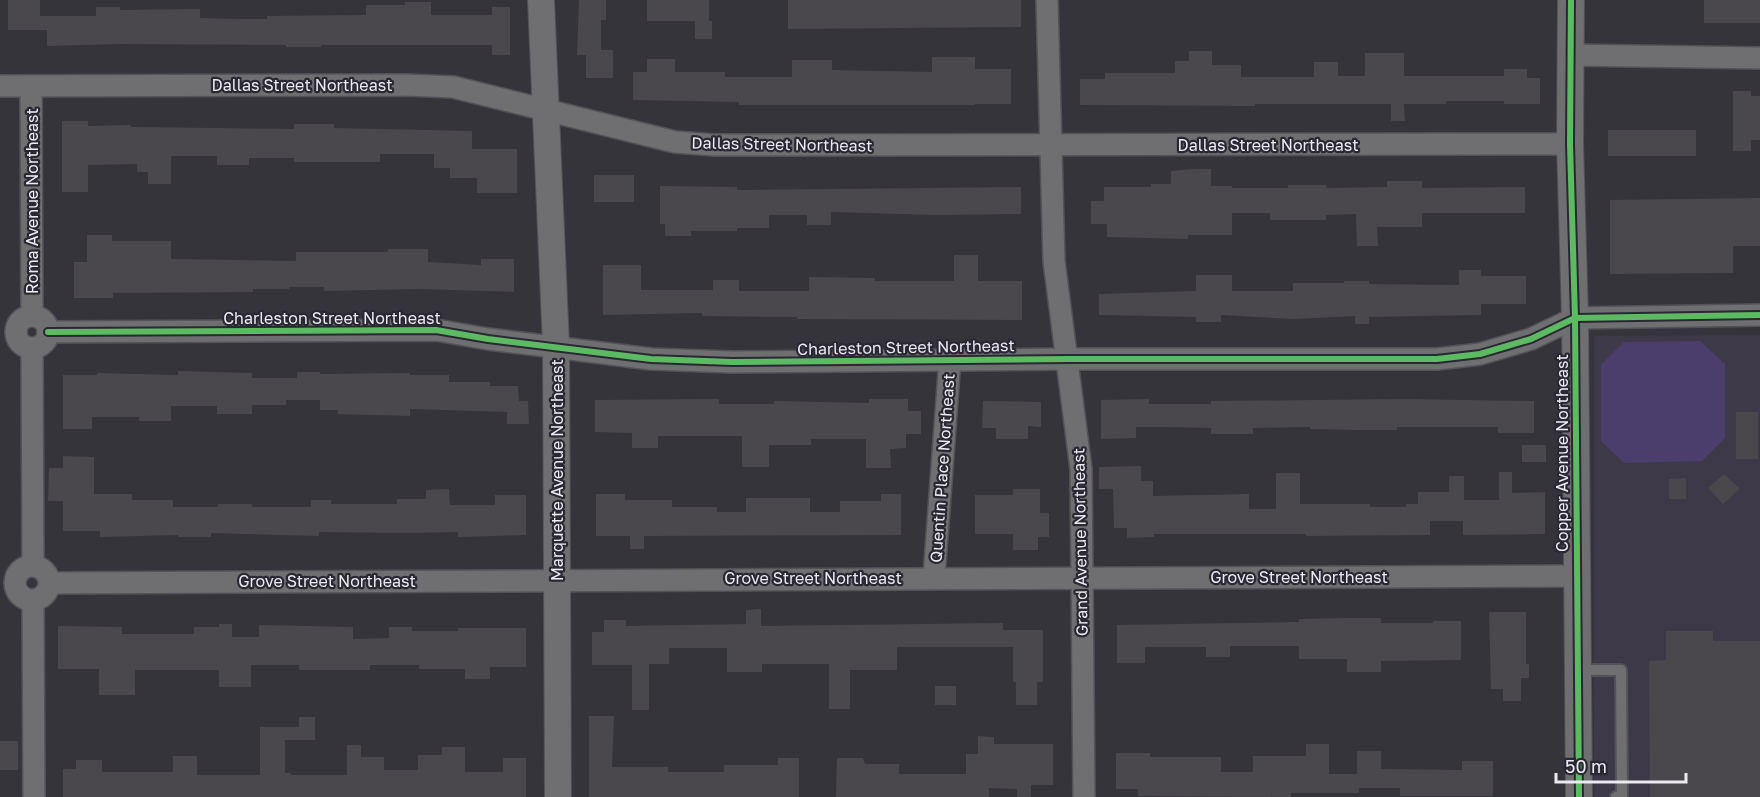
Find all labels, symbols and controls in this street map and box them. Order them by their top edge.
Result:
street label: Dallas Street Northeast [211,75,393,95]
street label: Roma Avenue Northeast [22,108,42,294]
street label: Dallas Street Northeast [691,132,873,156]
street label: Dallas Street Northeast [1177,135,1359,155]
street label: Charleston Street Northeast [223,308,441,328]
street label: Charleston Street Northeast [797,335,1015,359]
street label: Copper Avenue Northeast [1552,354,1572,552]
street label: Marquette Avenue Northeast [547,359,567,581]
street label: Quentin Place Northeast [925,373,959,563]
street label: Grand Avenue Northeast [1068,448,1092,636]
street label: Grove Street Northeast [1210,567,1388,587]
street label: Grove Street Northeast [724,568,902,588]
street label: Grove Street Northeast [238,571,416,591]
scale bar [1556,746,1686,784]
text: 50 m [1565,755,1607,777]

